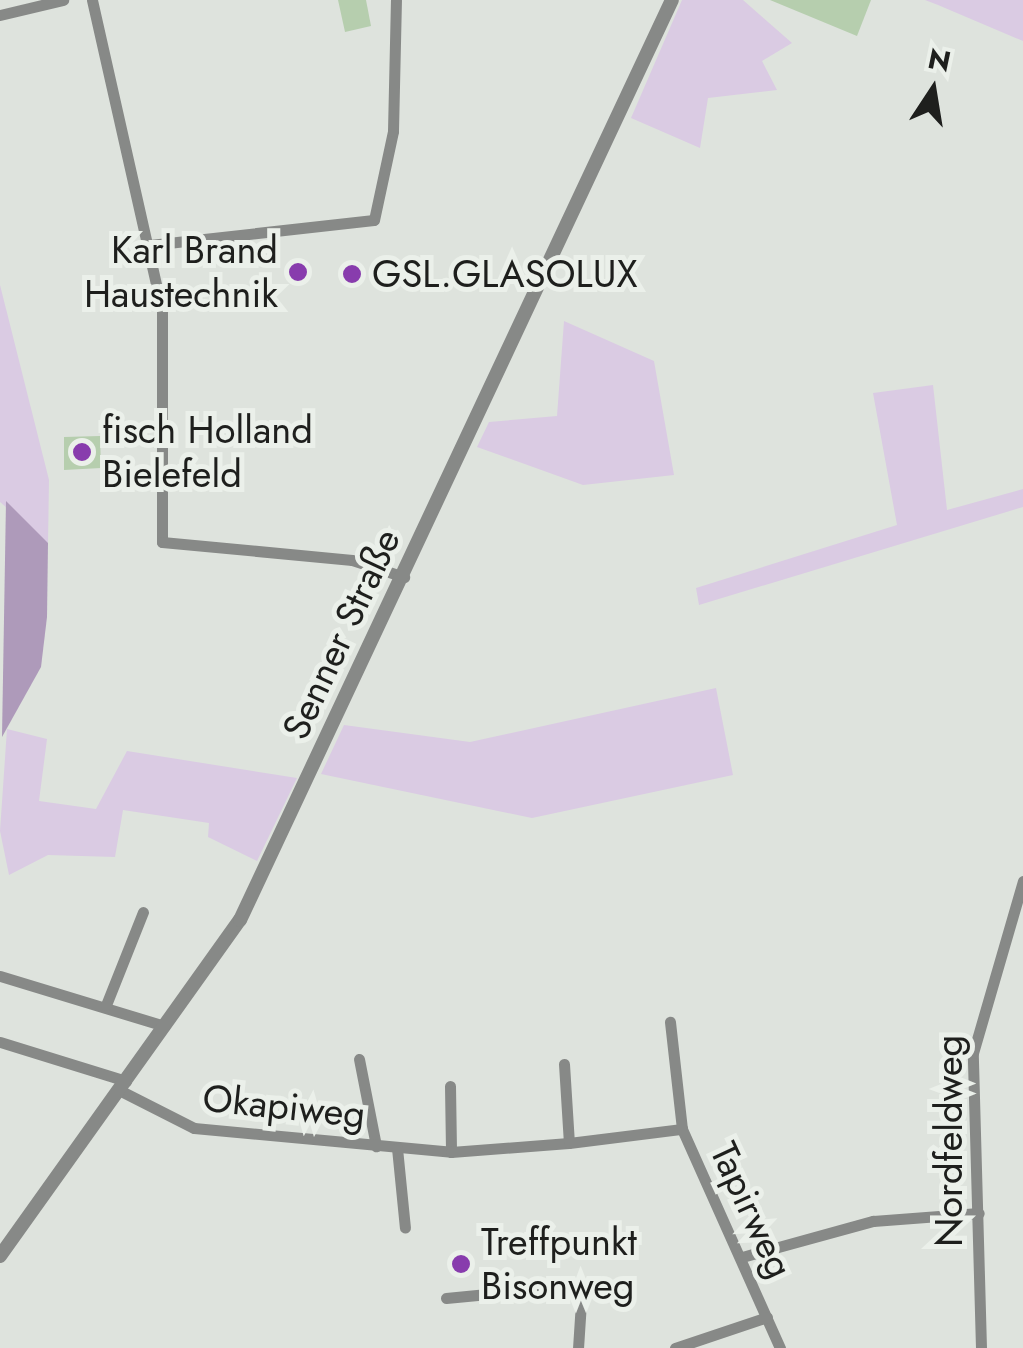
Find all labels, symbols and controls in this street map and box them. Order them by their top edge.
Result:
text: N [924,38,954,83]
north arrow [883,40,983,140]
place label: Karl Brand Haustechnik [84,227,278,316]
place label: GSL.GLASOLUX [372,251,638,297]
marker: Karl Brand Haustechnik [287,261,309,283]
marker: GSL.GLASOLUX [341,263,363,285]
place label: fisch Holland Bielefeld [102,407,313,496]
marker: fisch Holland Bielefeld [71,441,93,463]
street label: Senner Straße [272,522,410,746]
street label: Nordfeldweg [926,1035,972,1247]
street label: Okapiweg [201,1075,367,1137]
street label: Tapirweg [701,1135,803,1285]
place label: Treffpunkt Bisonweg [481,1219,637,1308]
marker: Treffpunkt Bisonweg [450,1253,472,1275]

